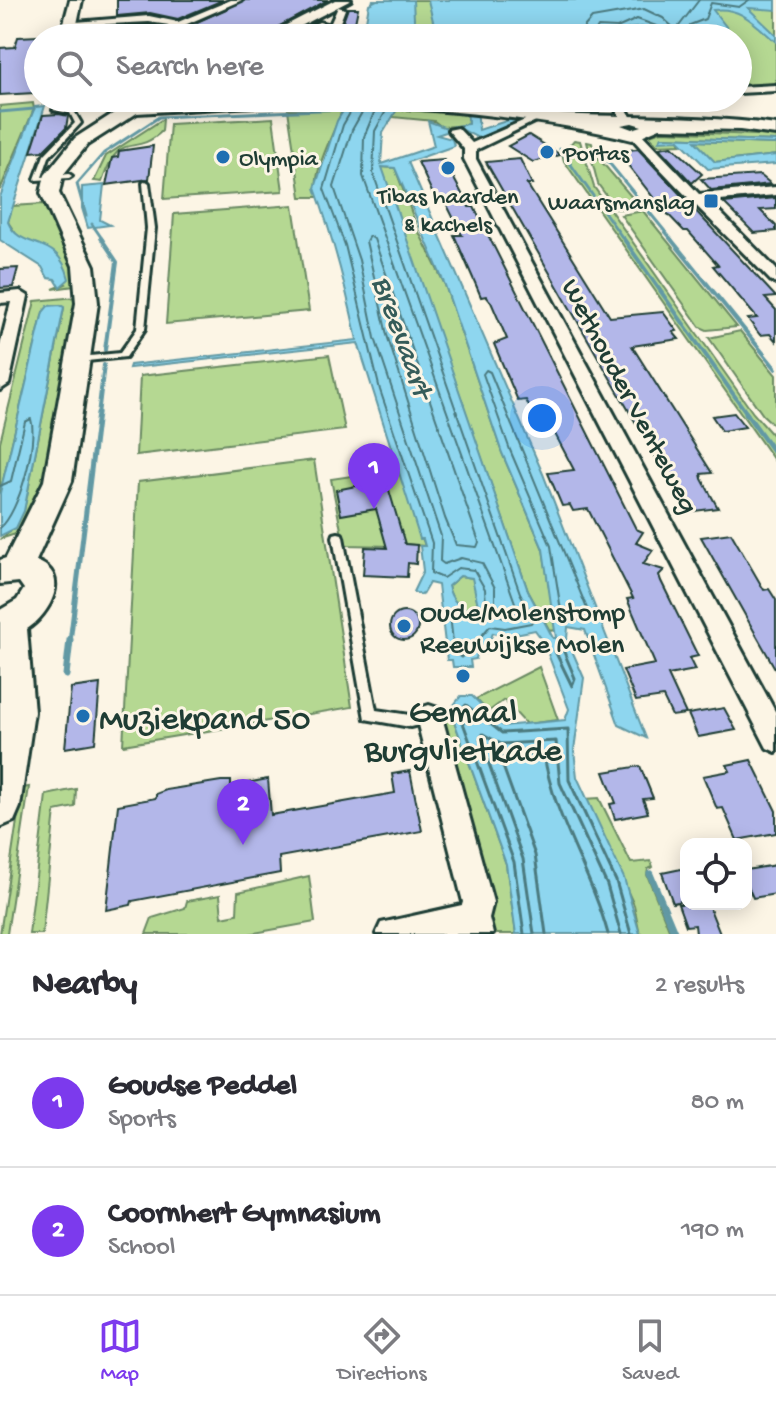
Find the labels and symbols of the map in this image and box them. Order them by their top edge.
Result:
place label: Portas [562,141,630,170]
marker: Portas [538,143,556,161]
place label: Olympia [239,146,319,175]
marker: Olympia [214,148,232,166]
marker: Tibas haarden & kachels [439,159,457,177]
place label: Tibas haarden & kachels [376,184,519,241]
place label: Waarsmanslag [548,190,695,219]
marker: Waarsmanslag [702,192,720,210]
water label: Breevaart [362,272,439,407]
street label: Wethouder Venteweg [552,274,704,520]
your location [522,398,562,438]
pin: 1 [348,443,400,509]
place label: Oude/Molenstomp Reeuwijkse Molen [420,598,626,663]
marker: Oude/Molenstomp Reeuwijkse Molen [395,617,413,635]
marker: Gemaal Burgvlietkade [454,667,472,685]
place label: Gemaal Burgvlietkade [363,695,562,774]
place label: Muziekpand 50 [99,702,311,742]
marker: Muziekpand 50 [74,707,92,725]
pin: 2 [217,779,269,845]

